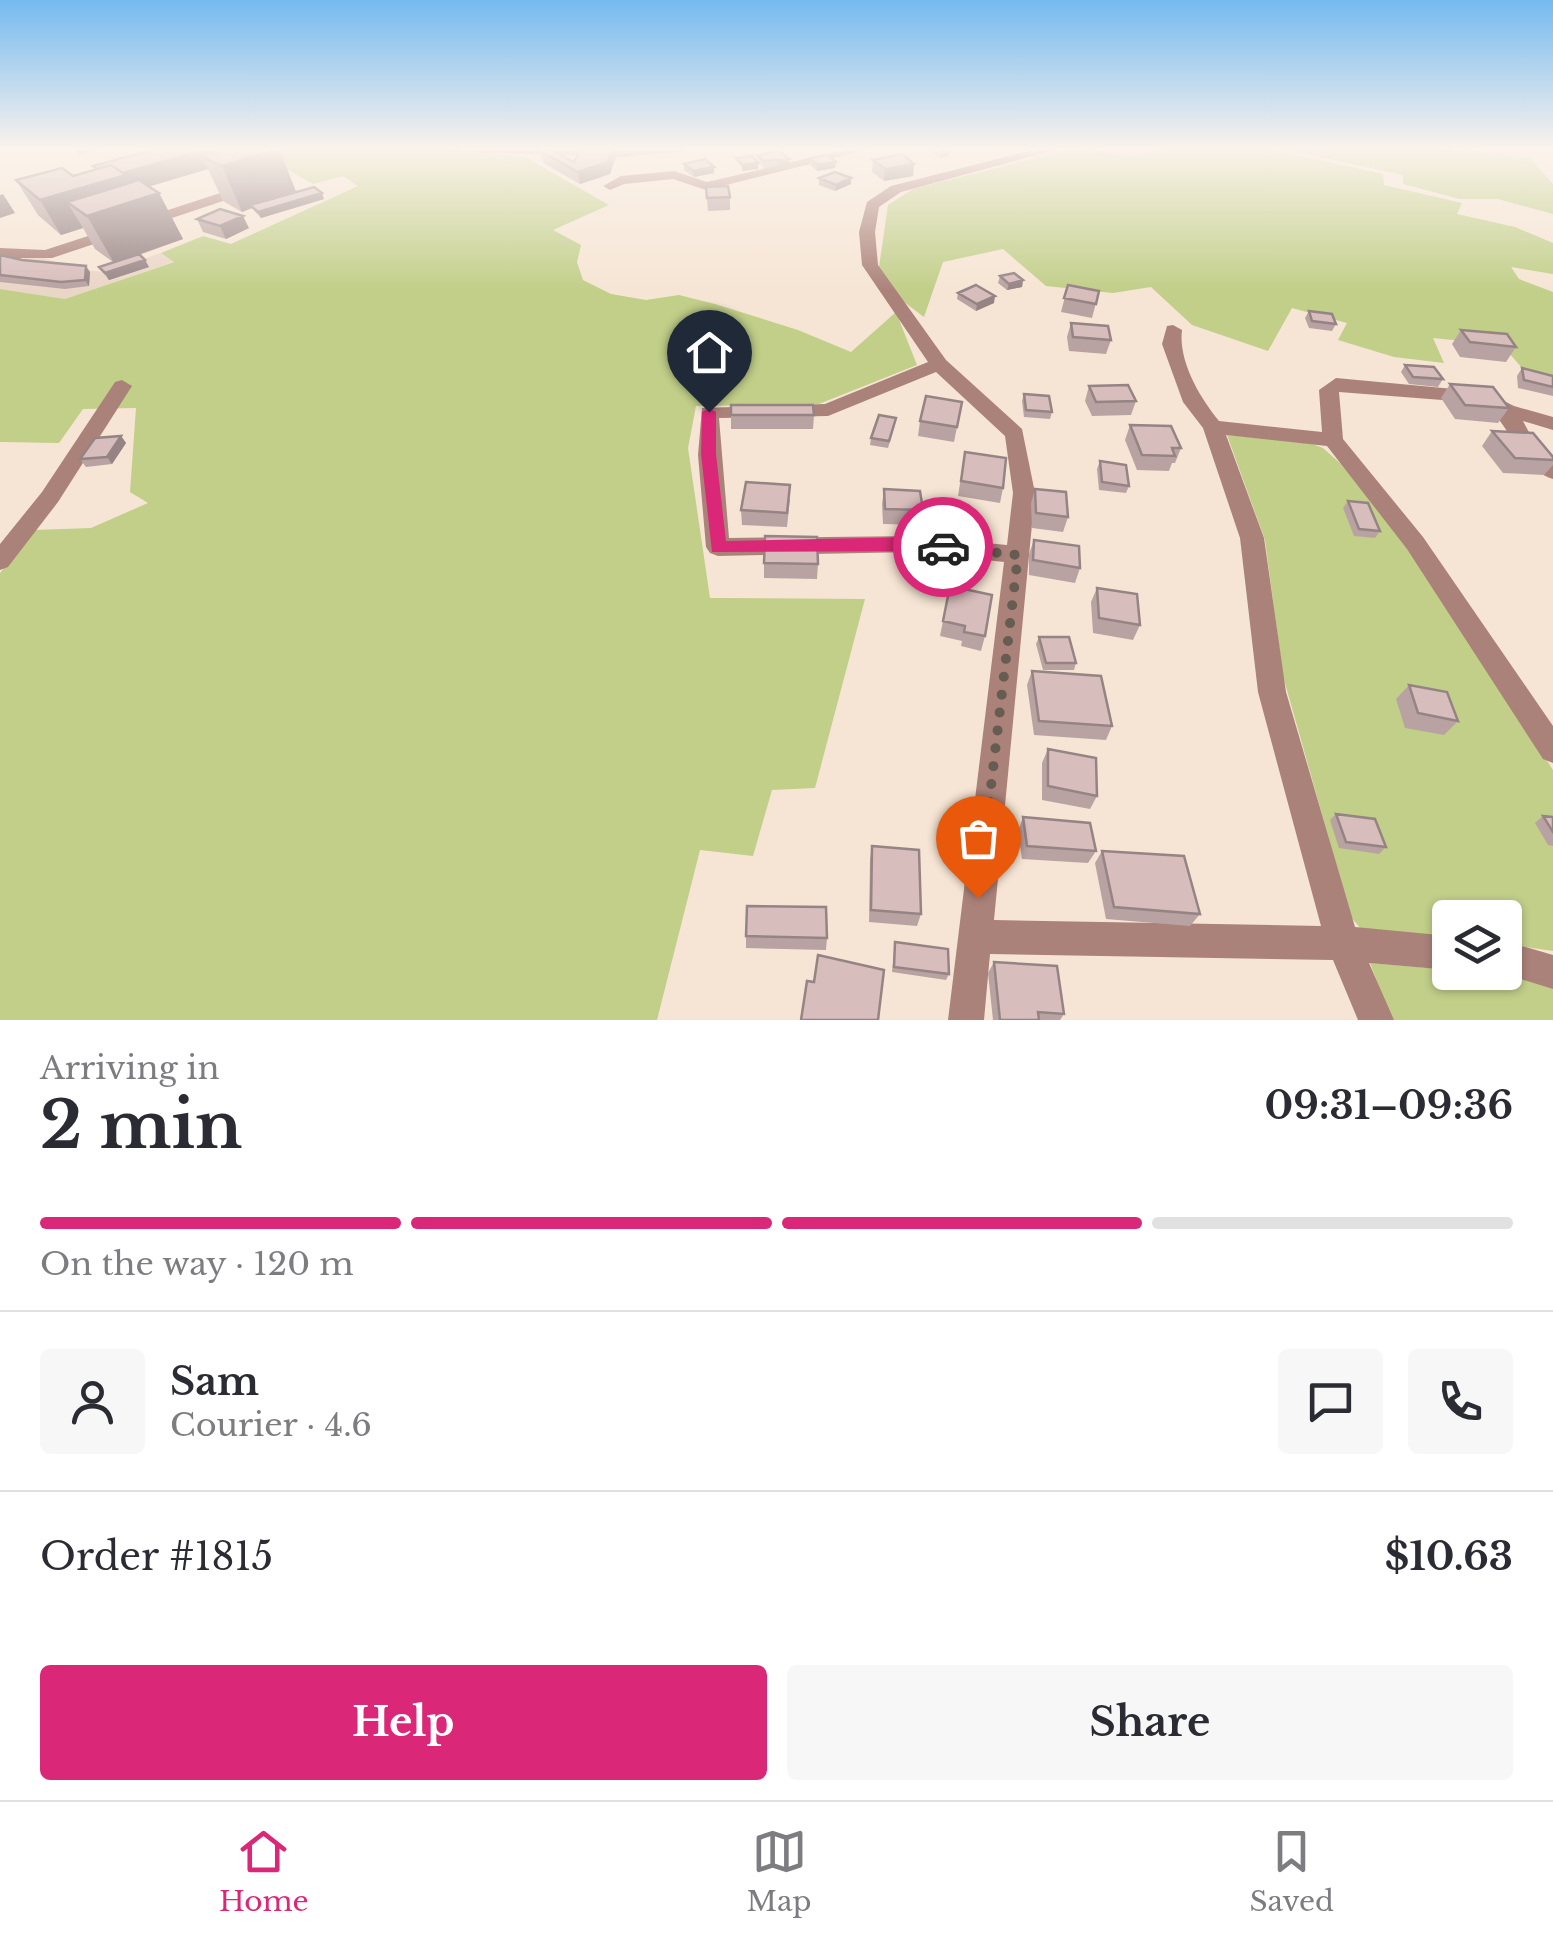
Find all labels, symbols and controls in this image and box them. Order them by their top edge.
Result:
pin [667,310,752,413]
icon: home [682,325,737,380]
courier [893,497,993,597]
icon: car [916,520,971,575]
pin [936,796,1021,899]
icon: bag [951,811,1006,866]
map controls [1432,900,1522,990]
button: layers [1432,900,1522,990]
text: Arriving in [40,1048,219,1088]
text: 09:31–09:36 [1264,1082,1513,1129]
text: 2 min [40,1085,242,1166]
text: On the way · 120 m [40,1244,354,1284]
button: person [40,1349,145,1454]
button: chat [1278,1349,1383,1454]
button: phone [1408,1349,1513,1454]
text: Sam [170,1358,259,1405]
text: Courier · 4.6 [170,1405,372,1445]
text: Order #1815 [40,1533,273,1580]
text: $10.63 [1385,1533,1513,1580]
button: Help [40,1665,767,1780]
button: Share [787,1665,1513,1780]
tab: Home [219,1824,309,1919]
tab: Map [747,1824,812,1919]
tab: Saved [1250,1824,1334,1919]

